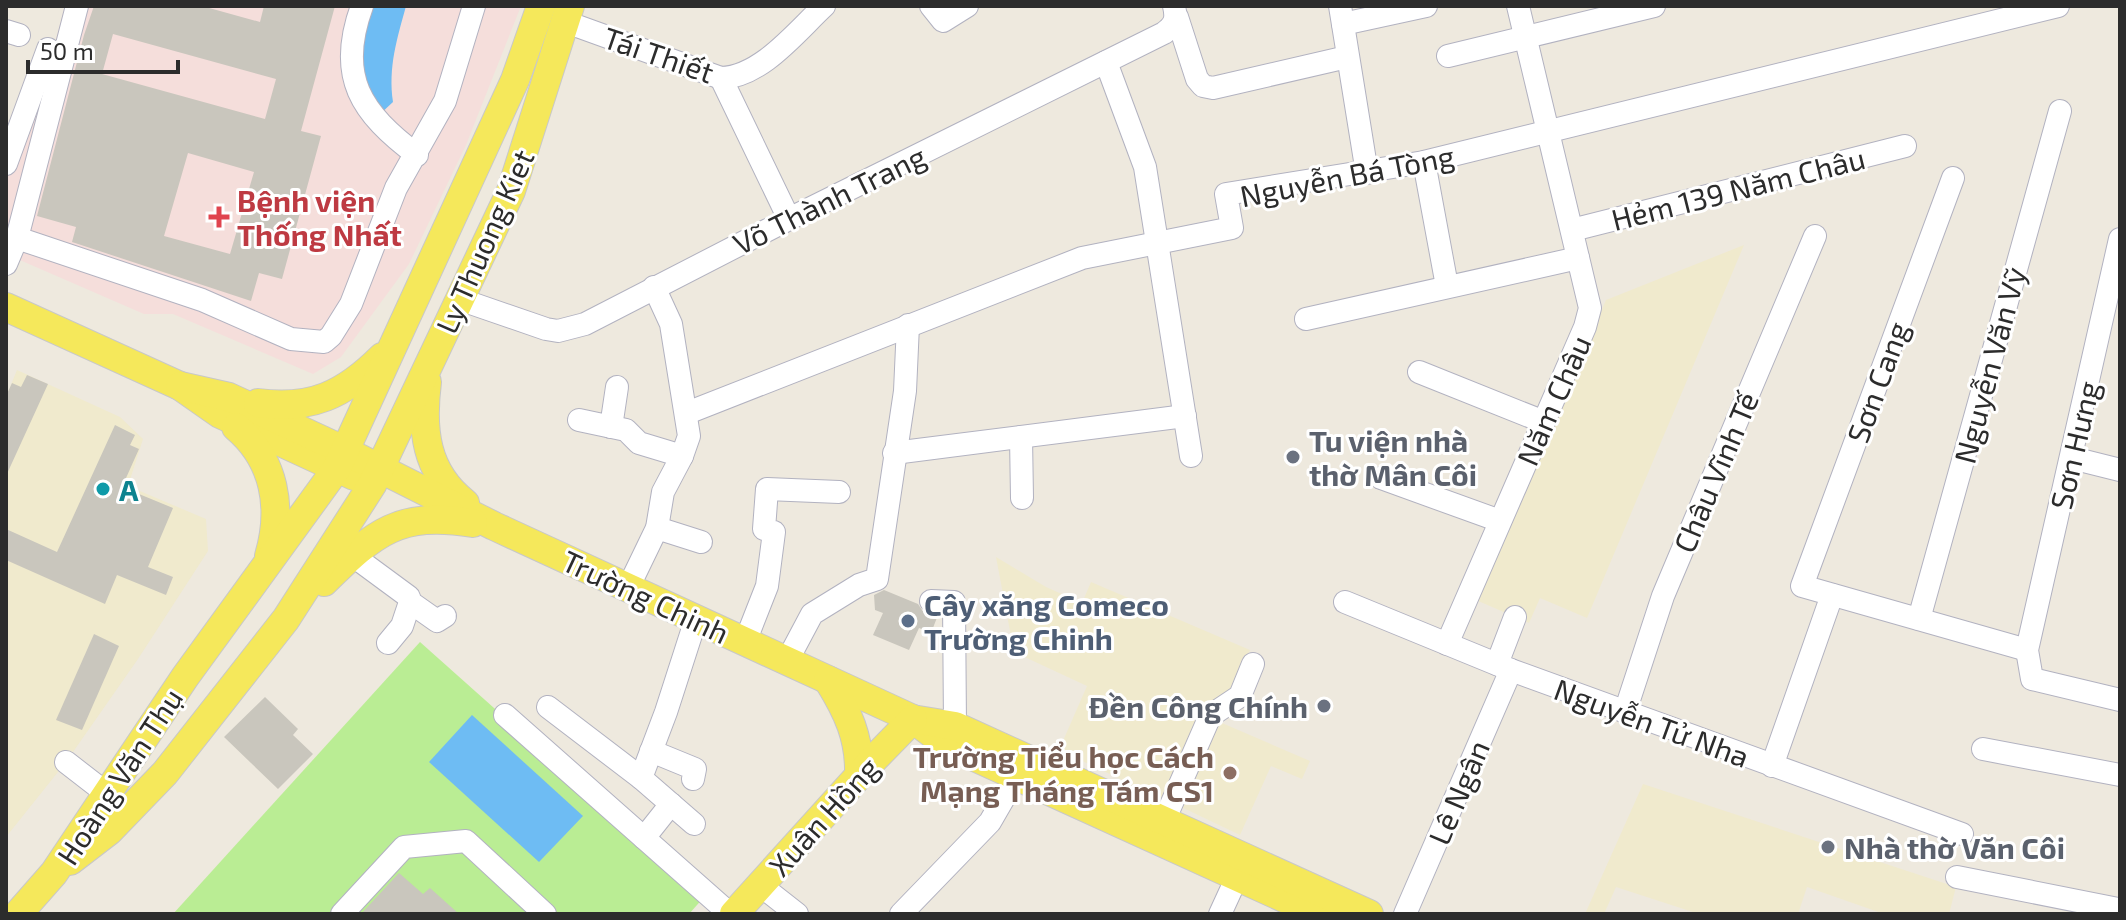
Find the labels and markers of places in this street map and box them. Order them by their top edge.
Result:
place label: Bệnh viện Thống Nhất [237,182,402,252]
marker: Bệnh viện Thống Nhất [208,206,230,228]
place label: Tu viện nhà thờ Mân Côi [1309,422,1477,492]
marker: Tu viện nhà thờ Mân Côi [1284,448,1302,466]
place label: A [119,471,139,507]
marker: A [94,480,112,498]
place label: Cây xăng Comeco Trường Chinh [924,586,1169,656]
marker: Cây xăng Comeco Trường Chinh [899,612,917,630]
place label: Đền Công Chính [1089,688,1308,724]
marker: Đền Công Chính [1315,697,1333,715]
place label: Trường Tiểu học Cách Mạng Tháng Tám CS1 [913,738,1214,808]
marker: Trường Tiểu học Cách Mạng Tháng Tám CS1 [1221,764,1239,782]
place label: Nhà thờ Văn Côi [1844,829,2065,865]
marker: Nhà thờ Văn Côi [1819,838,1837,856]

